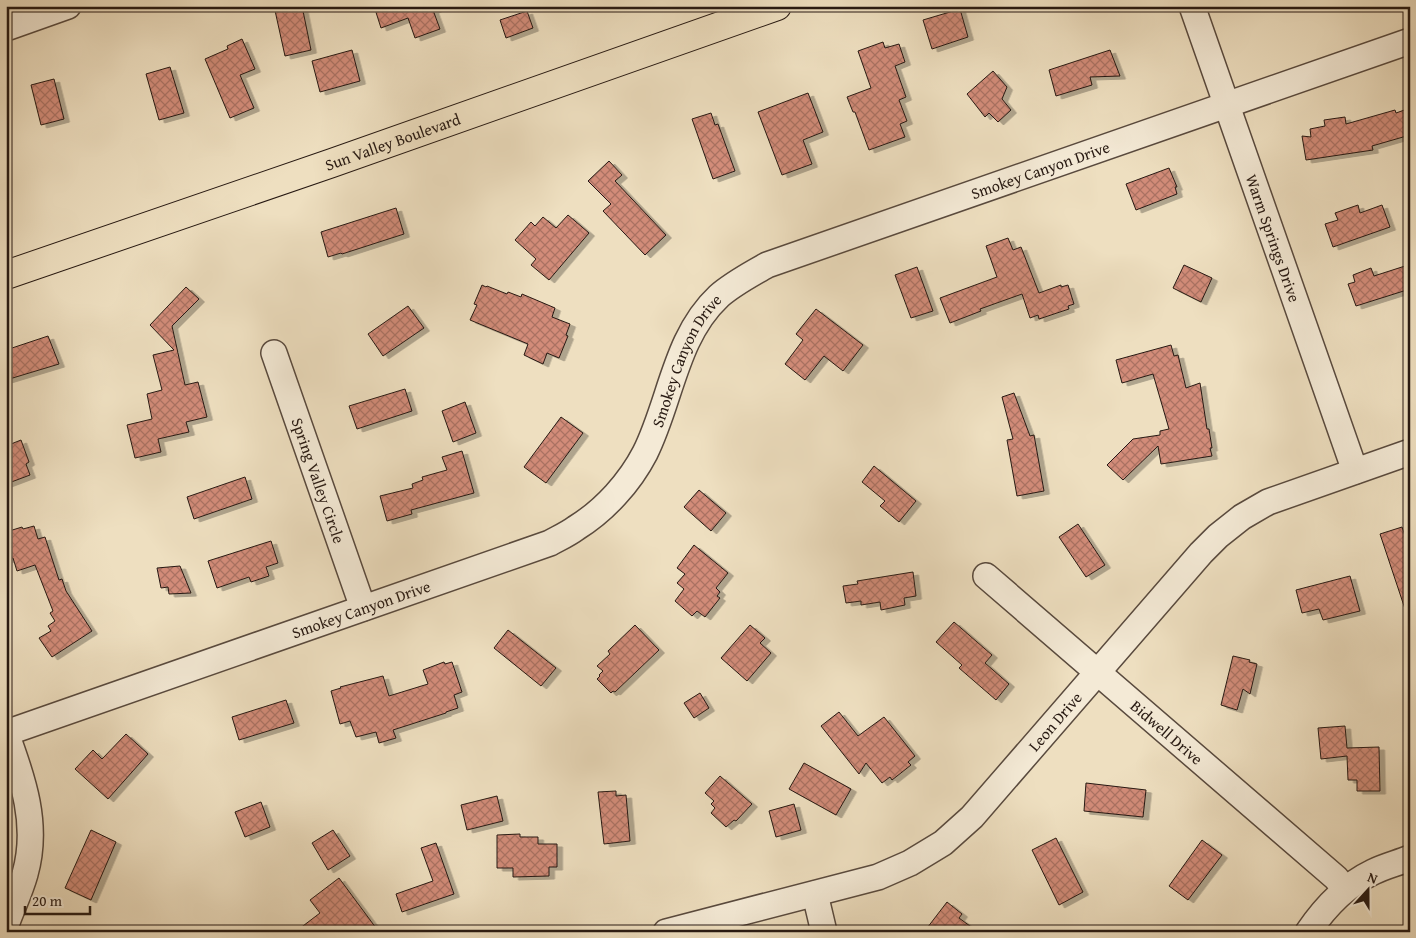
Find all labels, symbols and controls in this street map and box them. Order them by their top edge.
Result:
street label: Sun Valley Boulevard [322,106,464,177]
street label: Smokey Canyon Drive [968,135,1113,205]
street label: Warm Springs Drive [1240,171,1307,305]
street label: Smokey Canyon Drive [645,288,727,430]
street label: Spring Valley Circle [285,414,351,547]
street label: Smokey Canyon Drive [288,574,434,644]
street label: Leon Drive [1022,686,1088,756]
street label: Bidwell Drive [1125,694,1209,770]
north arrow [1344,866,1394,916]
text: N [1365,867,1381,889]
scale bar [25,883,90,915]
text: 20 m [32,890,63,911]

